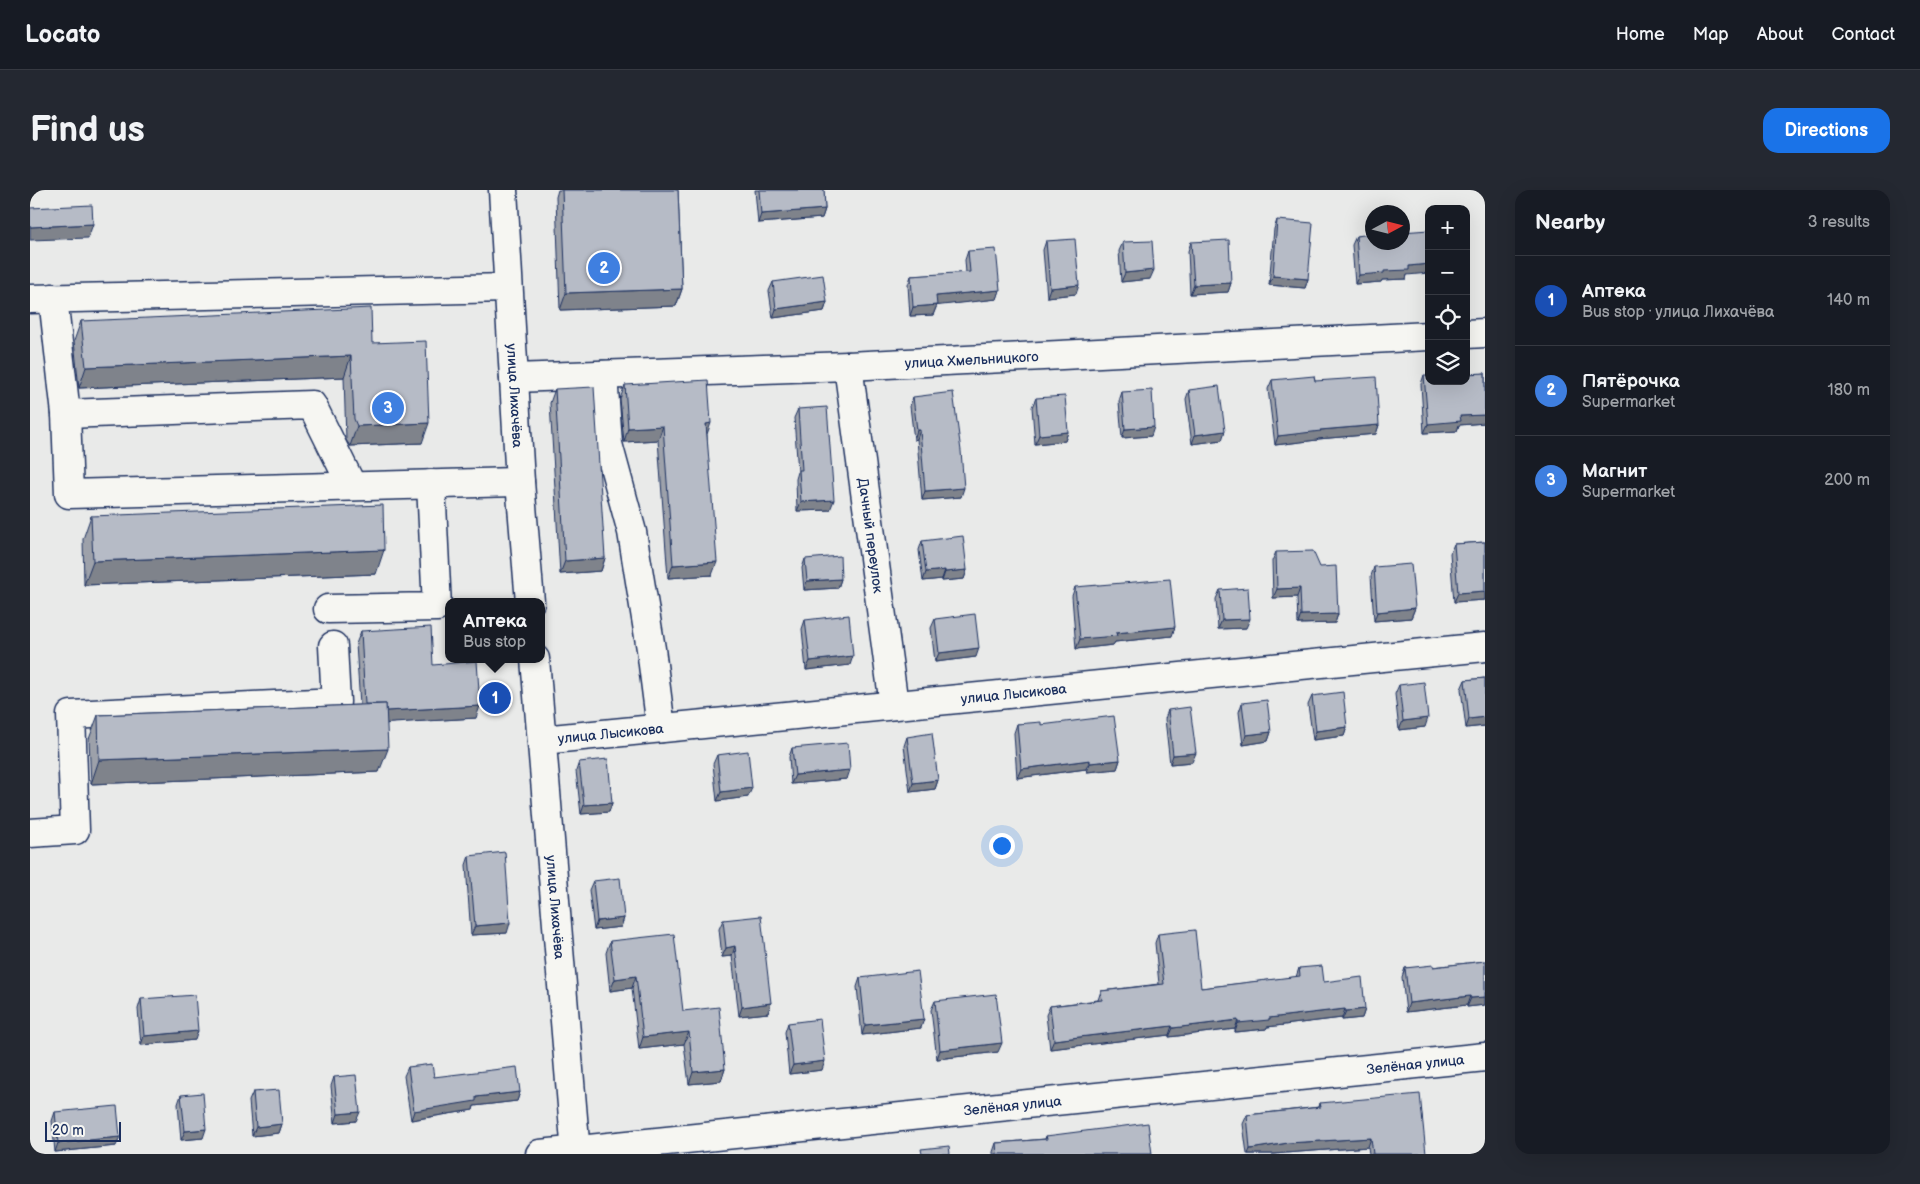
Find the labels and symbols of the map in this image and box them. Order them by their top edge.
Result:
north arrow [1365,205,1410,250]
pin: 2 [588,249,620,287]
street label: улица Лихачёва [503,343,527,449]
street label: улица Хмельницкого [904,348,1039,372]
pin: 3 [372,389,404,427]
street label: Дачный переулок [855,477,887,595]
pin: 1 [479,679,511,717]
street label: улица Лысикова [960,680,1068,707]
street label: улица Лысикова [557,719,665,747]
your location [989,833,1015,859]
street label: улица Лихачёва [543,854,568,961]
street label: Зелёная улица [1366,1051,1466,1078]
street label: Зелёная улица [963,1092,1063,1119]
scale bar [45,1119,121,1142]

